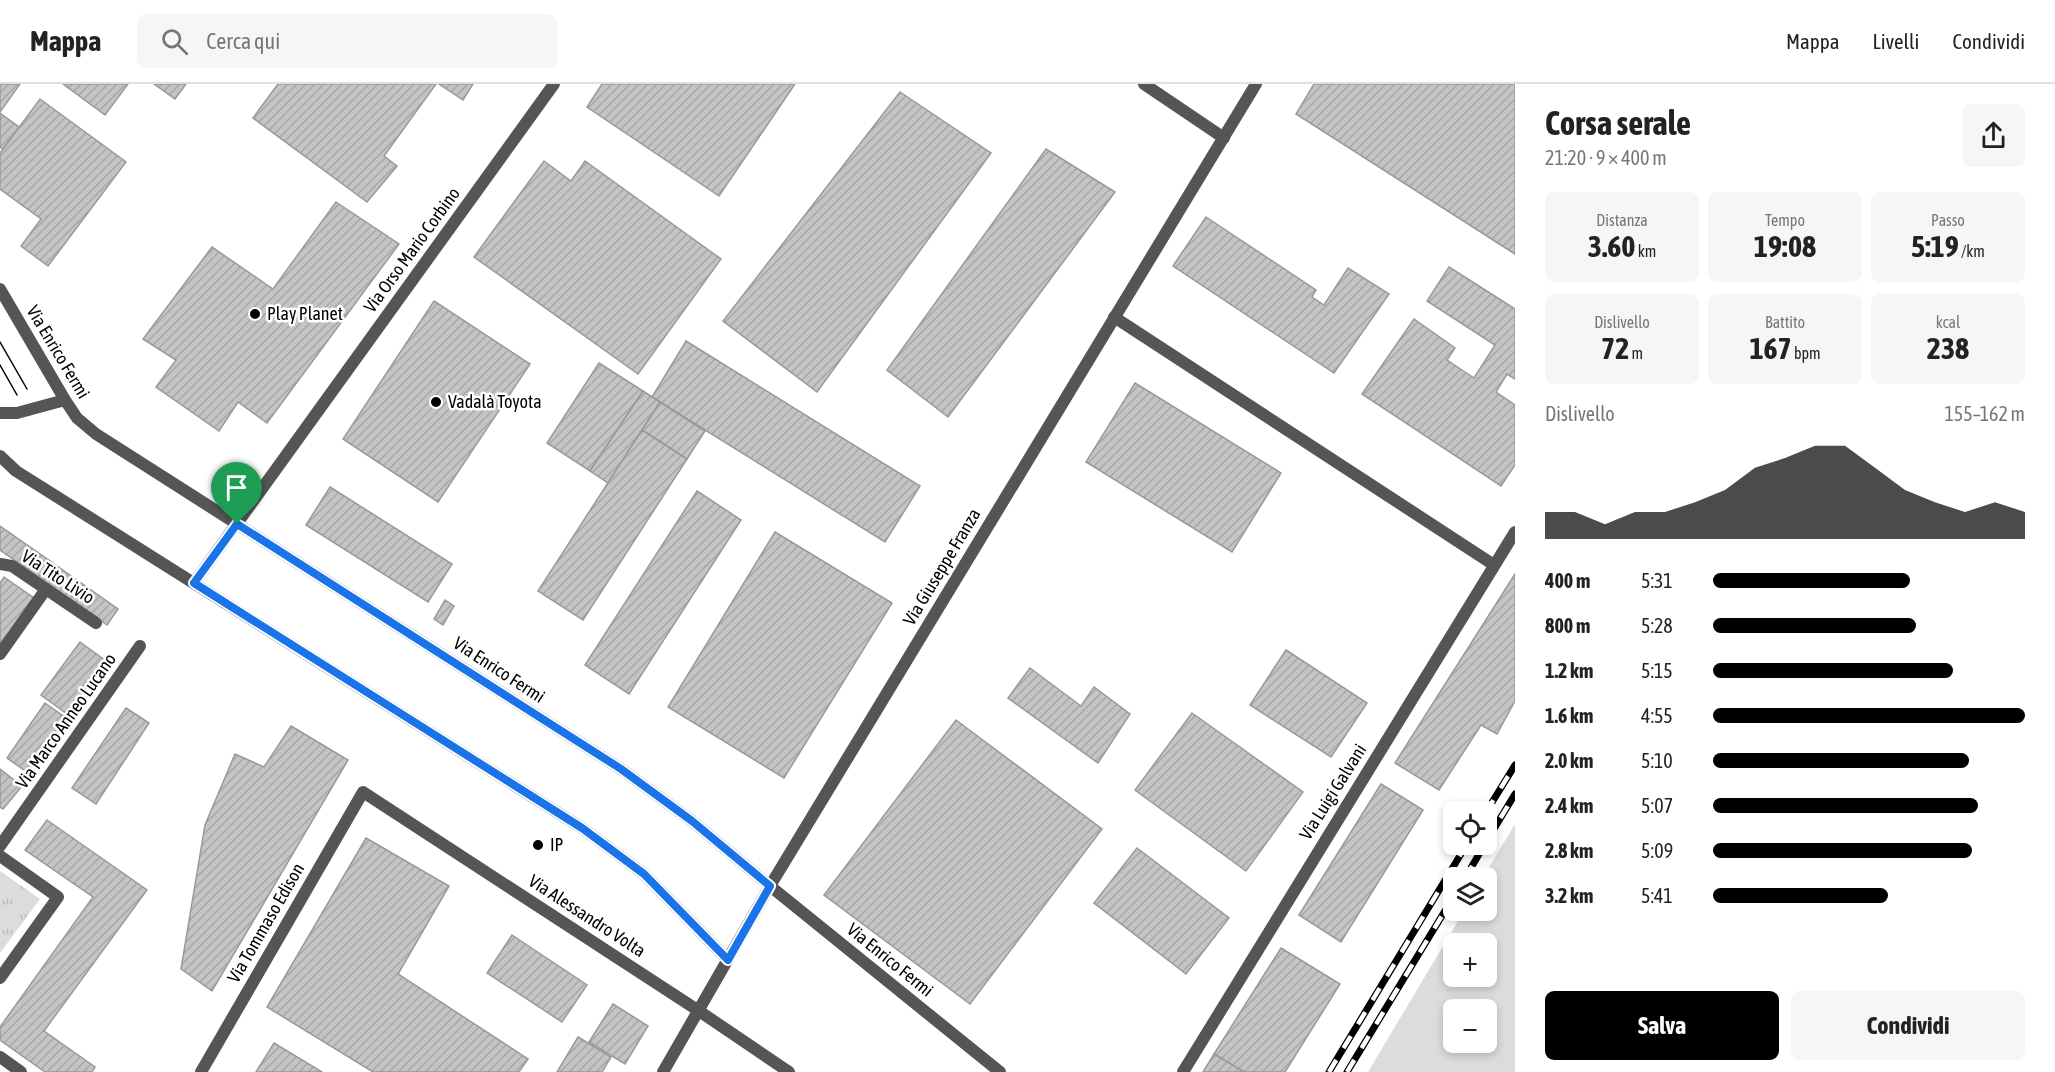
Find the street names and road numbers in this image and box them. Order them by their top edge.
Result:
street label: Via Orso Mario Corbino [359,183,464,316]
street label: Via Enrico Fermi [22,301,94,402]
street label: Via Giuseppe Franza [899,505,985,629]
street label: Via Tito Livio [18,545,99,608]
street label: Via Enrico Fermi [450,632,549,707]
street label: Via Marco Anneo Lucano [11,649,120,792]
street label: Via Luigi Galvani [1295,740,1370,843]
street label: Via Tommaso Edison [223,859,308,986]
street label: Via Alessandro Volta [525,870,650,961]
street label: Via Enrico Fermi [843,919,938,1001]

